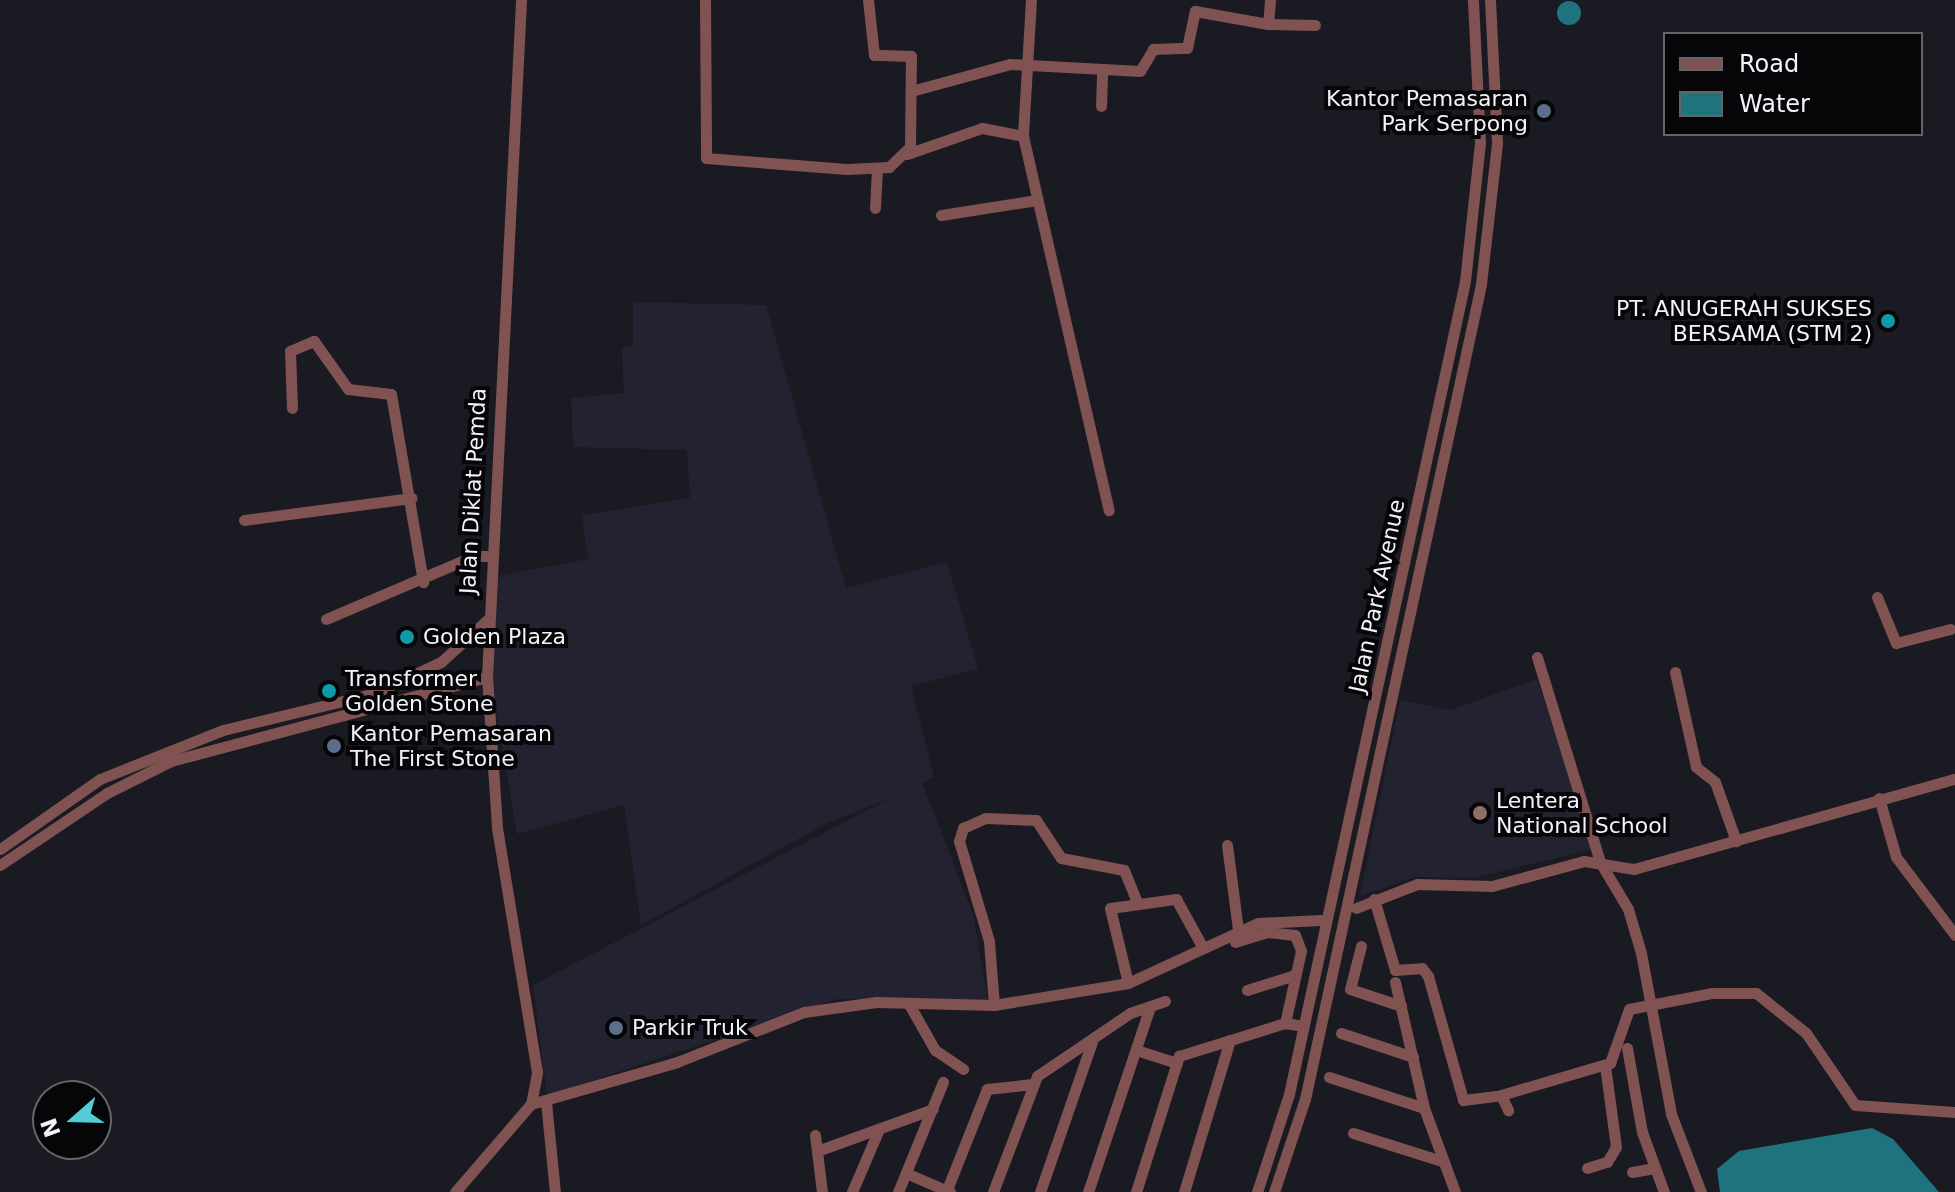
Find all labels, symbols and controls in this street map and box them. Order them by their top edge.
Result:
legend [1663,32,1923,136]
text: Road [1739,50,1799,78]
place label: Kantor Pemasaran Park Serpong [1326,85,1528,136]
text: Water [1739,90,1810,118]
marker: Kantor Pemasaran Park Serpong [1535,102,1553,120]
place label: PT. ANUGERAH SUKSES BERSAMA (STM 2) [1616,295,1872,346]
marker: PT. ANUGERAH SUKSES BERSAMA (STM 2) [1879,312,1897,330]
street label: Jalan Diklat Pemda [454,387,492,595]
street label: Jalan Park Avenue [1344,497,1410,695]
place label: Golden Plaza [423,624,566,650]
marker: Golden Plaza [398,628,416,646]
place label: Transformer Golden Stone [345,665,494,716]
marker: Transformer Golden Stone [320,682,338,700]
place label: Kantor Pemasaran The First Stone [350,720,552,772]
marker: Kantor Pemasaran The First Stone [325,737,343,755]
place label: Lentera National School [1496,787,1668,838]
marker: Lentera National School [1471,804,1489,822]
place label: Parkir Truk [632,1015,748,1041]
marker: Parkir Truk [607,1019,625,1037]
north arrow [32,1080,112,1160]
text: N [36,1115,66,1141]

